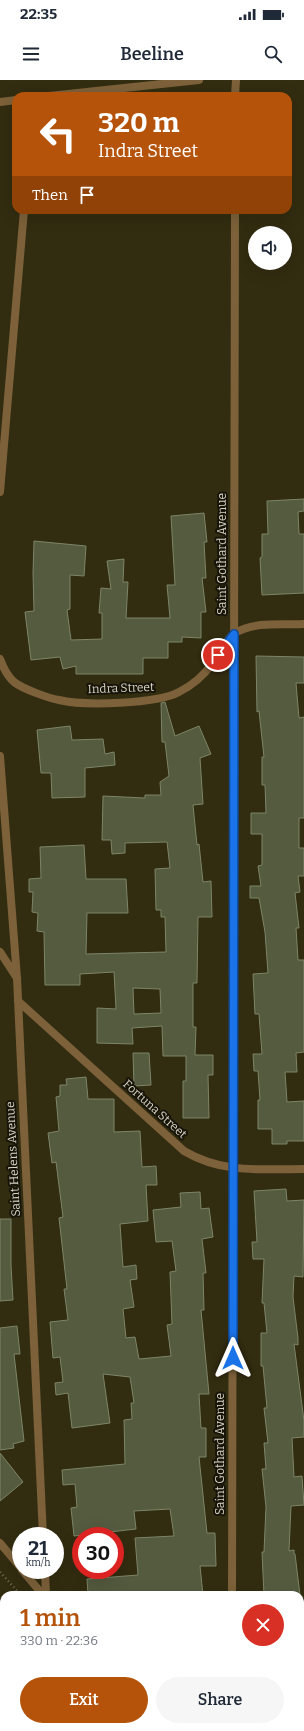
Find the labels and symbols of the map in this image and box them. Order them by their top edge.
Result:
street label: Saint Gothard Avenue [215,493,229,615]
pin [201,638,235,672]
street label: Indra Street [87,680,155,696]
street label: Fortuna Street [120,1077,190,1142]
street label: Saint Helens Avenue [3,1101,23,1217]
position arrow [212,1337,254,1379]
street label: Saint Gothard Avenue [213,1393,227,1515]
speed limit sign: 30 [72,1527,124,1579]

